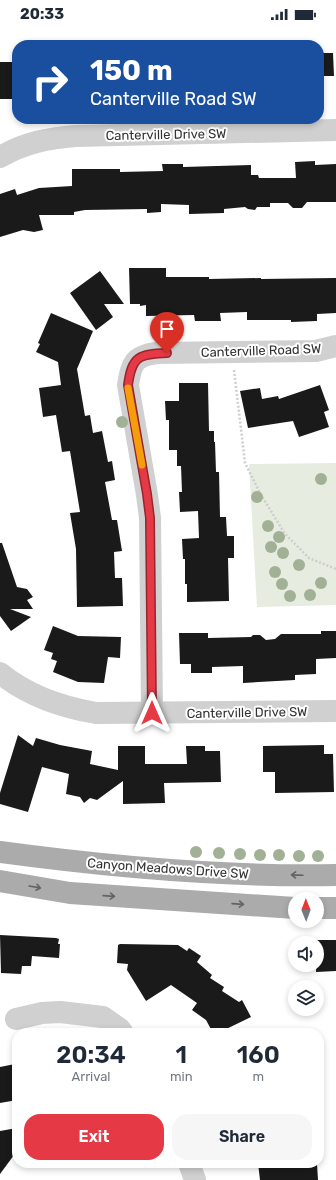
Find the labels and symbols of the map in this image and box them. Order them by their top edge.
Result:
street label: Canterville Drive SW [105,126,227,143]
pin [150,312,184,353]
street label: Canterville Road SW [201,341,321,360]
position arrow [131,692,173,734]
street label: Canterville Drive SW [186,704,308,721]
street label: Canyon Meadows Drive SW [87,855,249,882]
one-way arrow [291,871,304,879]
one-way arrow [28,883,41,891]
one-way arrow [102,892,115,899]
north arrow [288,892,324,928]
one-way arrow [231,901,244,908]

